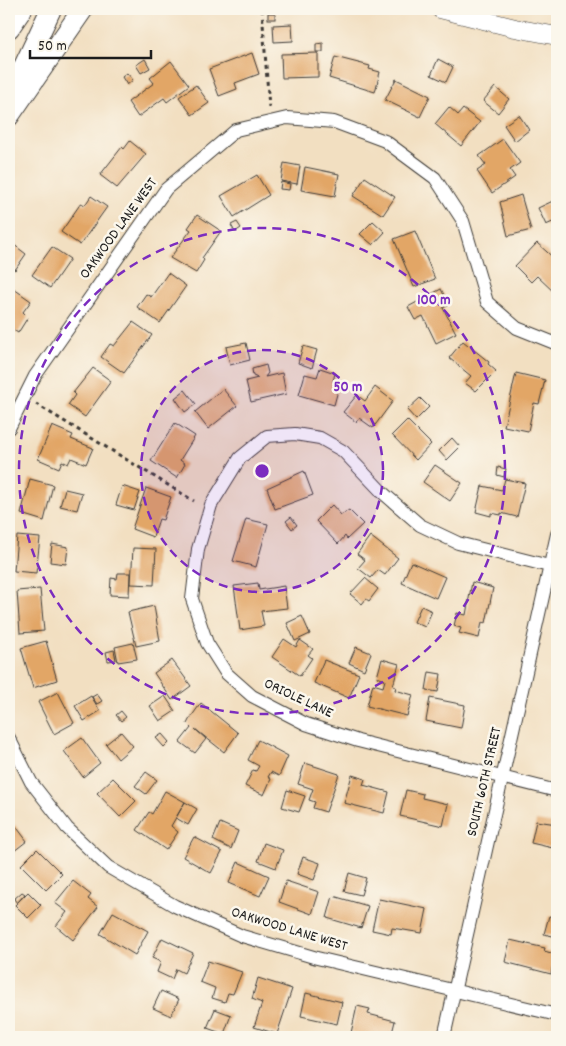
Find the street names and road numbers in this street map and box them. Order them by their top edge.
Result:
street label: OAKWOOD LANE WEST [75,174,163,284]
street label: ORIOLE LANE [260,673,336,725]
street label: SOUTH 60TH STREET [462,725,508,839]
street label: OAKWOOD LANE WEST [228,902,350,958]

